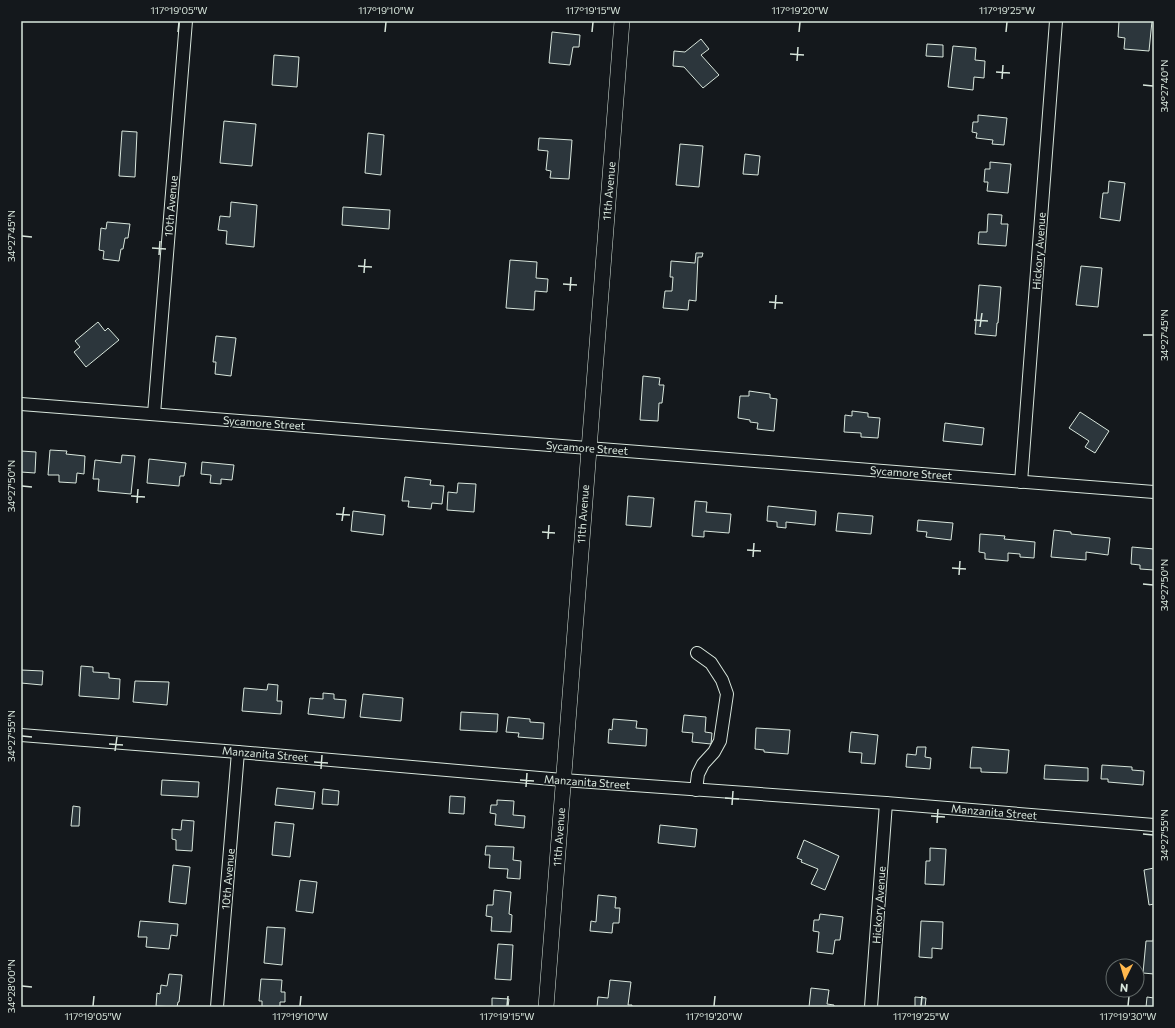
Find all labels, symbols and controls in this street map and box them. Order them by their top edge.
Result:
text: 117°19'05"W [150,4,208,16]
text: 117°19'10"W [358,4,414,16]
text: 117°19'15"W [566,4,620,16]
text: 117°19'20"W [772,4,828,16]
text: 117°19'25"W [979,4,1035,16]
text: 34°27'40"N [1158,60,1170,113]
street label: 11th Avenue [599,161,618,221]
street label: 10th Avenue [161,175,180,237]
text: 34°27'45"N [5,210,17,262]
street label: Hickory Avenue [1029,212,1048,290]
text: 34°27'45"N [1158,309,1170,361]
street label: Sycamore Street [223,413,306,432]
street label: Sycamore Street [546,438,629,457]
text: 34°27'50"N [5,460,17,512]
street label: Sycamore Street [870,463,953,482]
street label: 11th Avenue [574,484,591,544]
text: 34°27'50"N [1158,559,1170,611]
text: 34°27'55"N [5,710,17,762]
street label: Manzanita Street [221,743,309,764]
street label: Manzanita Street [544,772,631,791]
street label: Manzanita Street [950,801,1038,822]
street label: 11th Avenue [550,807,567,867]
text: 34°27'55"N [1158,809,1170,861]
street label: 10th Avenue [218,848,237,910]
street label: Hickory Avenue [869,866,888,944]
north arrow [1105,958,1145,998]
text: 34°28'00"N [5,959,17,1013]
text: N [1119,982,1129,995]
text: 117°19'05"W [64,1010,122,1022]
text: 117°19'10"W [272,1010,328,1022]
text: 117°19'15"W [480,1010,534,1022]
text: 117°19'20"W [686,1010,742,1022]
text: 117°19'25"W [893,1010,949,1022]
text: 117°19'30"W [1099,1010,1157,1022]

